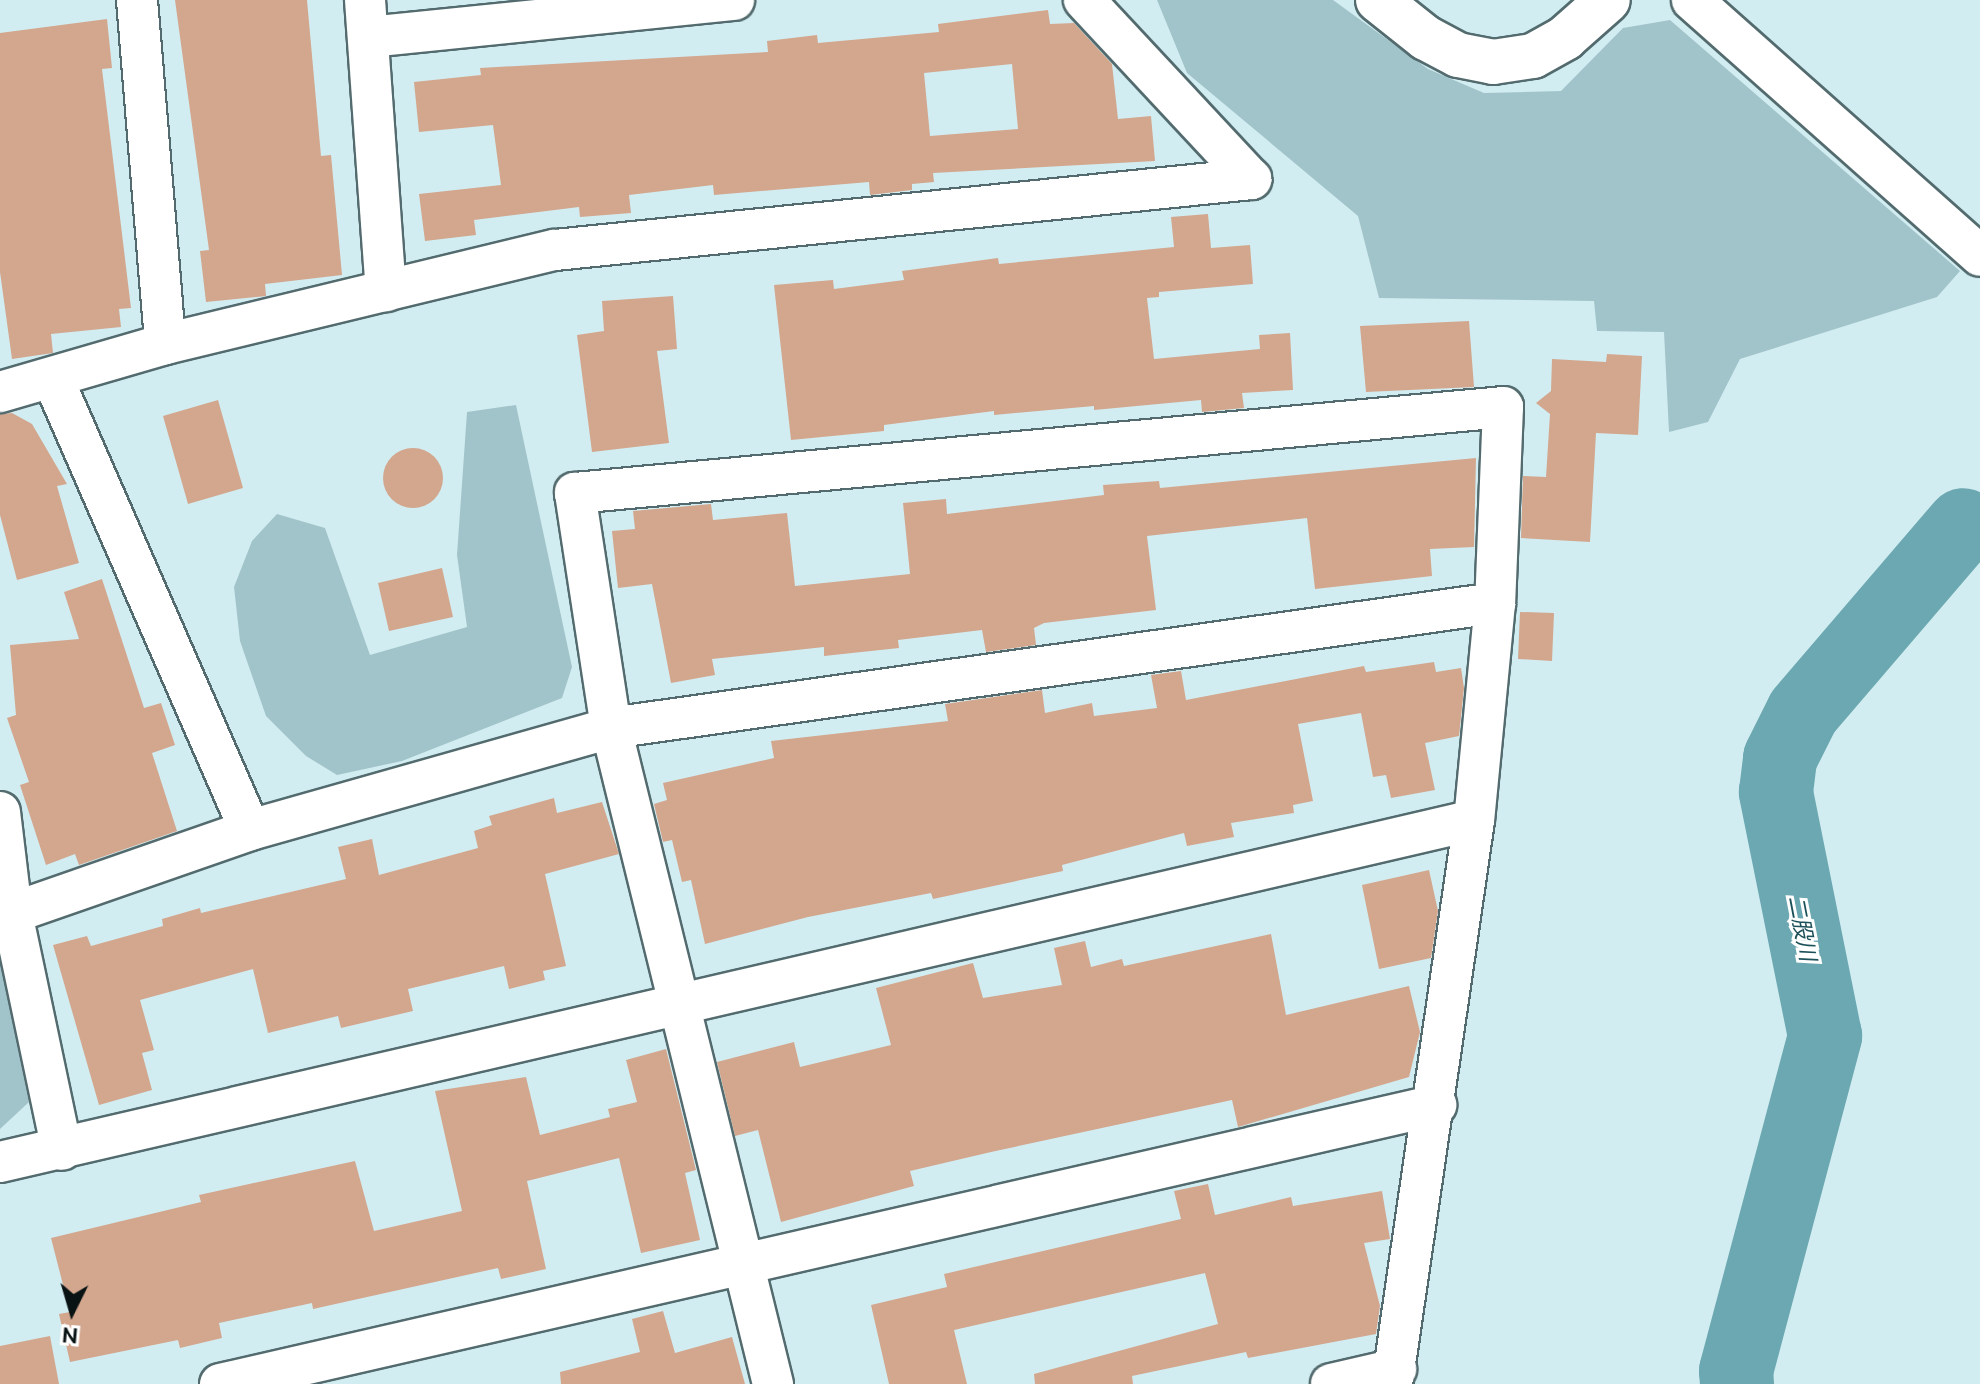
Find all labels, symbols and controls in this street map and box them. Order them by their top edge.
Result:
water label: 二股川 [1784,893,1822,963]
north arrow [32,1272,112,1352]
text: N [61,1323,79,1350]

